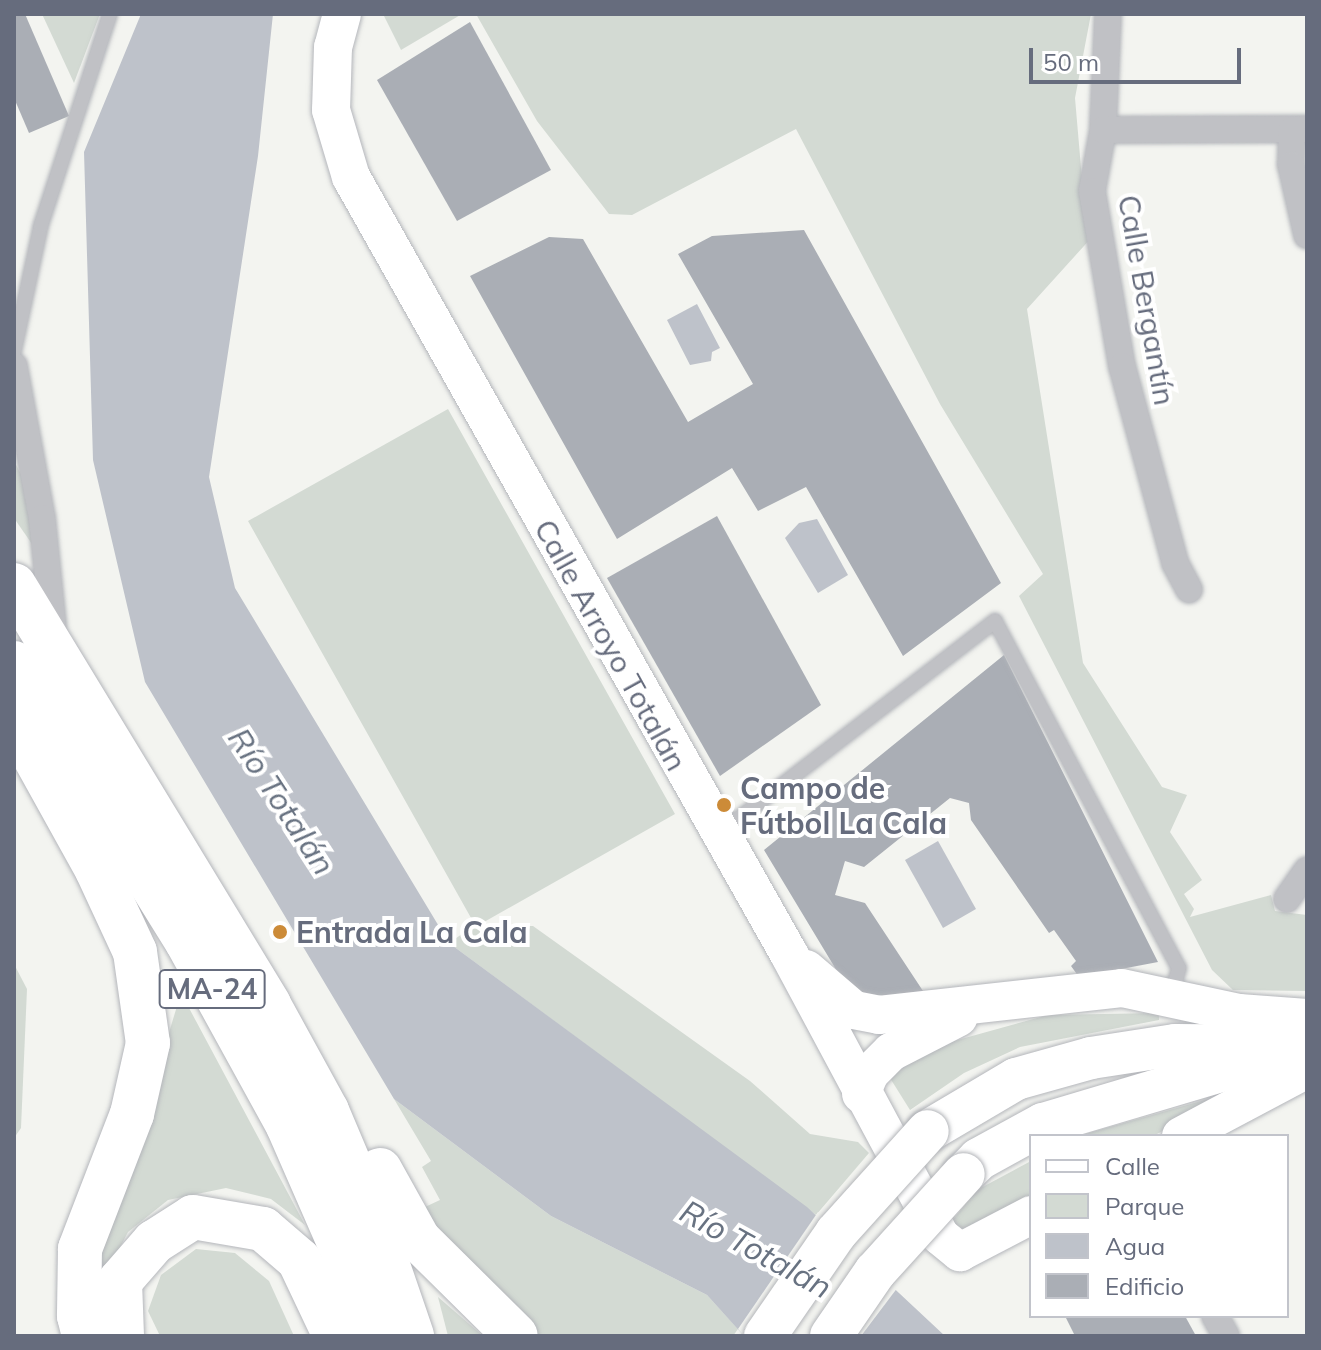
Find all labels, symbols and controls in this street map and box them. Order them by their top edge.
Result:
scale bar [1033,32,1245,82]
text: 50 m [1043,47,1099,77]
street label: Calle Bergantín [1111,192,1183,408]
street label: Calle Arroyo Totalán [527,513,695,777]
water label: Río Totalán [220,720,344,882]
place label: Campo de Fútbol La Cala [740,770,947,840]
marker: Campo de Fútbol La Cala [715,796,733,814]
place label: Entrada La Cala [296,914,528,950]
marker: Entrada La Cala [271,923,289,941]
road number: MA-24 [158,965,266,1013]
legend [1029,1134,1289,1318]
text: Calle [1105,1151,1160,1181]
text: Parque [1105,1191,1184,1221]
water label: Río Totalán [674,1192,838,1306]
text: Agua [1105,1231,1165,1261]
text: Edificio [1105,1271,1184,1301]

